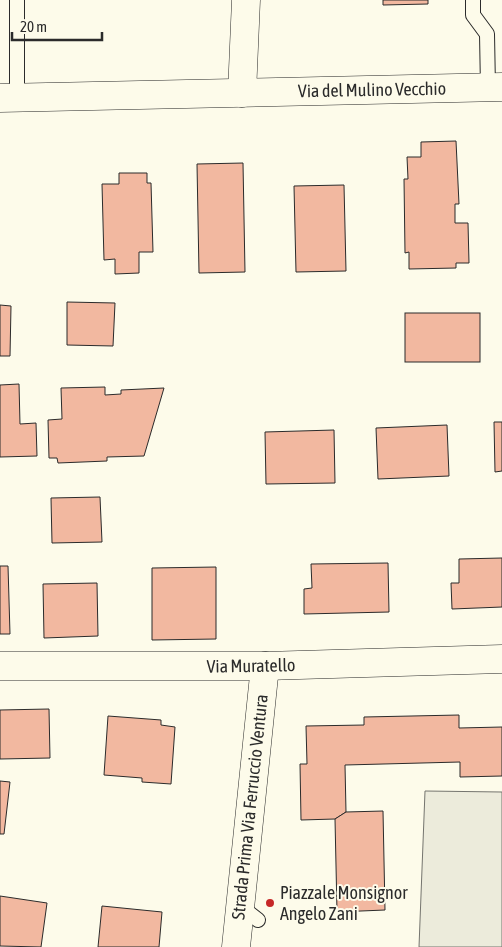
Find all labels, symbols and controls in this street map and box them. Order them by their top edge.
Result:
scale bar [12,10,102,42]
text: 20 m [20,18,47,35]
street label: Via del Mulino Vecchio [298,78,446,101]
street label: Via Muratello [206,654,296,677]
street label: Strada Prima Via Ferruccio Ventura [227,693,272,921]
place label: Piazzale Monsignor Angelo Zani [280,882,408,924]
marker: Piazzale Monsignor Angelo Zani [264,897,276,909]

